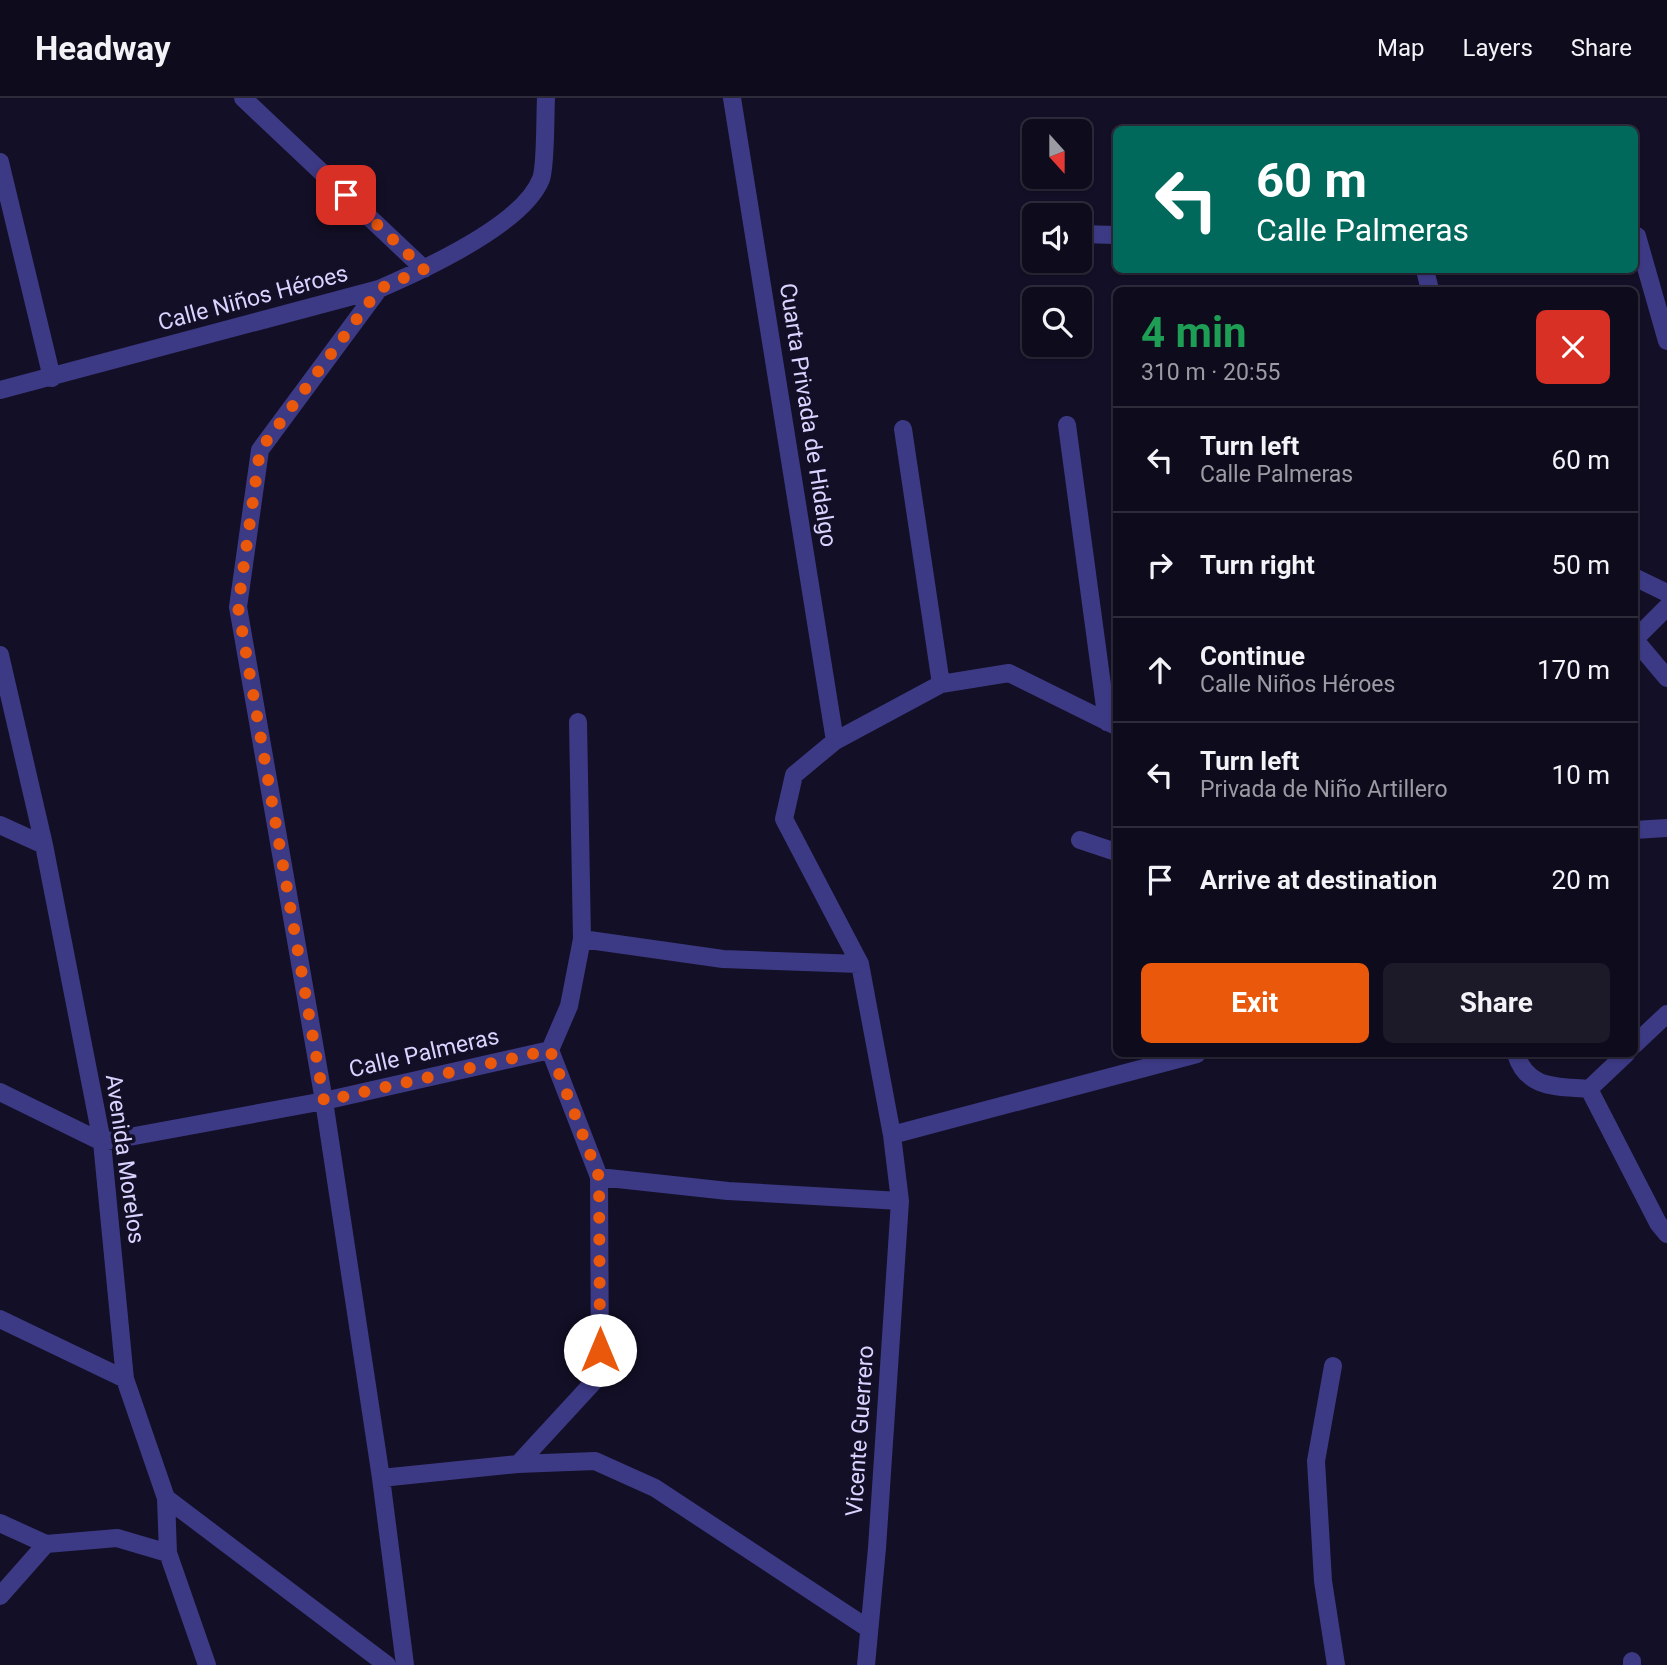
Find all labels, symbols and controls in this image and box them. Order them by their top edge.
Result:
text: Headway [35,29,171,68]
text: Map [1377,34,1425,62]
text: Layers [1463,34,1533,62]
text: Share [1571,34,1632,62]
north arrow [1022,119,1092,189]
map controls [1022,119,1092,357]
text: 60 m [1256,152,1367,209]
icon: left [1141,154,1232,245]
pin [316,165,376,225]
icon: arrive [327,176,365,214]
button: sound [1022,203,1092,273]
text: Calle Palmeras [1256,211,1469,249]
street label: Calle Niños Héroes [155,260,351,336]
street label: Cuarta Privada de Hidalgo [774,281,842,549]
button: search [1022,287,1092,357]
text: 4 min [1141,308,1247,357]
button: close [1536,310,1610,384]
text: 310 m · 20:55 [1141,359,1280,386]
text: Turn left [1200,431,1299,461]
icon: left [1141,441,1179,479]
text: 60 m [1552,445,1610,475]
text: Calle Palmeras [1200,461,1353,488]
icon: right [1141,546,1179,584]
text: Turn right [1200,550,1315,580]
text: 50 m [1552,550,1610,580]
text: Continue [1200,641,1305,671]
icon: ahead [1141,651,1179,689]
text: 170 m [1537,655,1610,685]
text: Calle Niños Héroes [1200,671,1395,698]
text: Turn left [1200,746,1299,776]
icon: left [1141,756,1179,794]
text: 10 m [1552,760,1610,790]
text: Privada de Niño Artillero [1200,776,1448,803]
icon: arrive [1141,861,1179,899]
text: Arrive at destination [1200,865,1437,895]
text: 20 m [1552,865,1610,895]
button: Exit [1141,963,1369,1043]
button: Share [1383,963,1610,1043]
street label: Calle Palmeras [346,1023,502,1083]
street label: Avenida Morelos [100,1073,150,1245]
position arrow [563,1313,637,1387]
street label: Vicente Guerrero [841,1345,879,1517]

